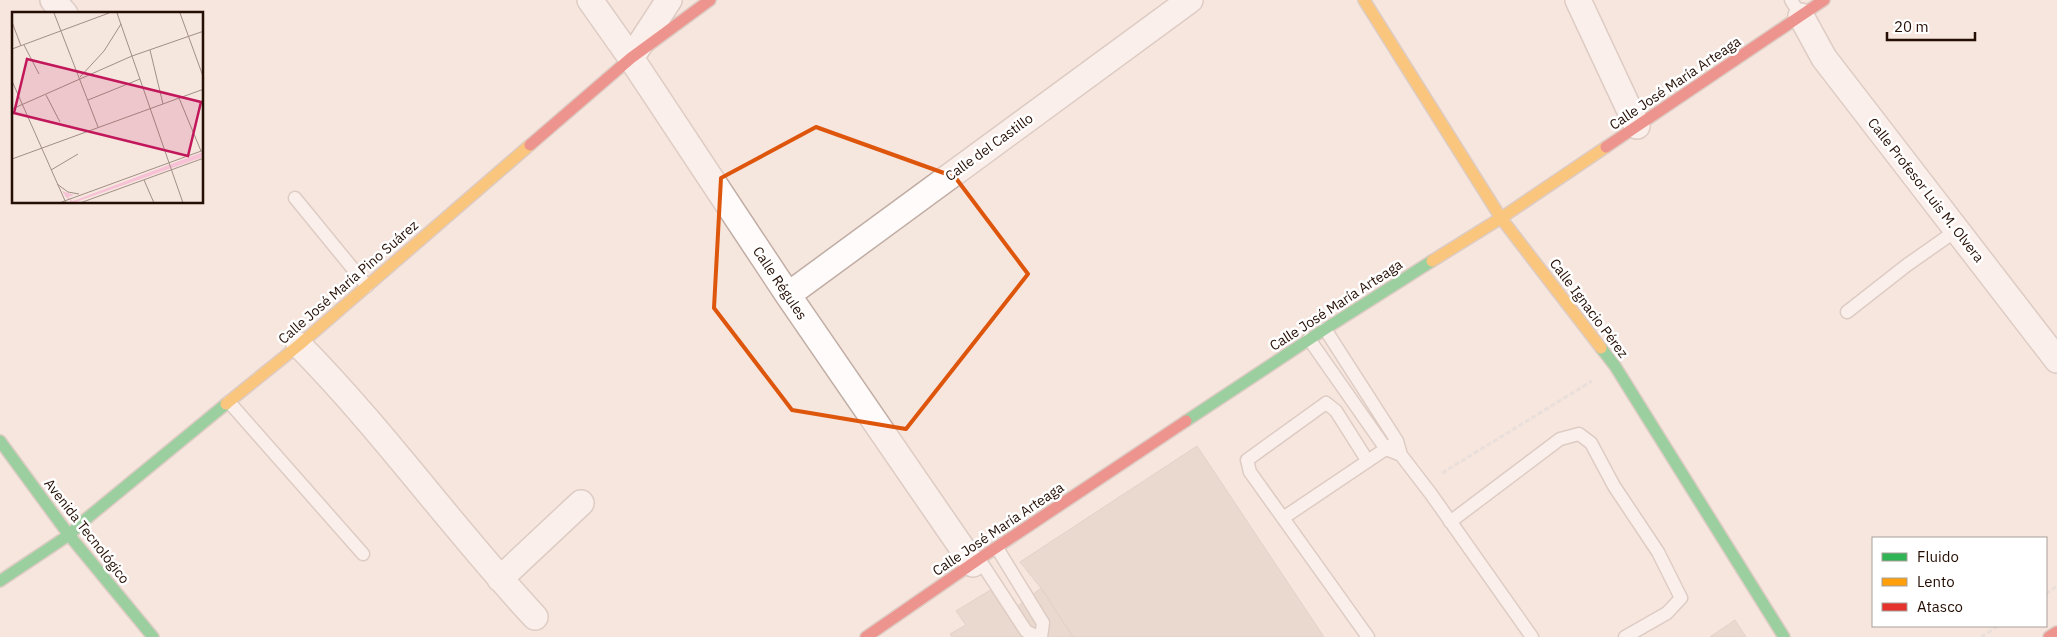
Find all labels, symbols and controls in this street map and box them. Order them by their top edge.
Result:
scale bar [1887,10,1974,42]
inset map [12,12,204,204]
text: 20 m [1894,17,1929,36]
street label: Calle José María Arteaga [1606,32,1745,134]
street label: Calle del Castillo [942,109,1037,185]
street label: Calle Profesor Luis M. Olvera [1864,114,1988,266]
street label: Calle José María Pino Suárez [274,216,422,348]
street label: Calle Régules [749,243,811,323]
street label: Calle José María Arteaga [1266,255,1406,355]
street label: Calle Ignacio Pérez [1546,255,1633,362]
street label: Avenida Tecnológico [40,475,134,587]
street label: Calle José María Arteaga [929,478,1068,580]
legend [1872,537,2047,627]
text: Fluido [1917,547,1959,566]
text: Lento [1917,572,1955,591]
text: Atasco [1917,597,1963,616]

